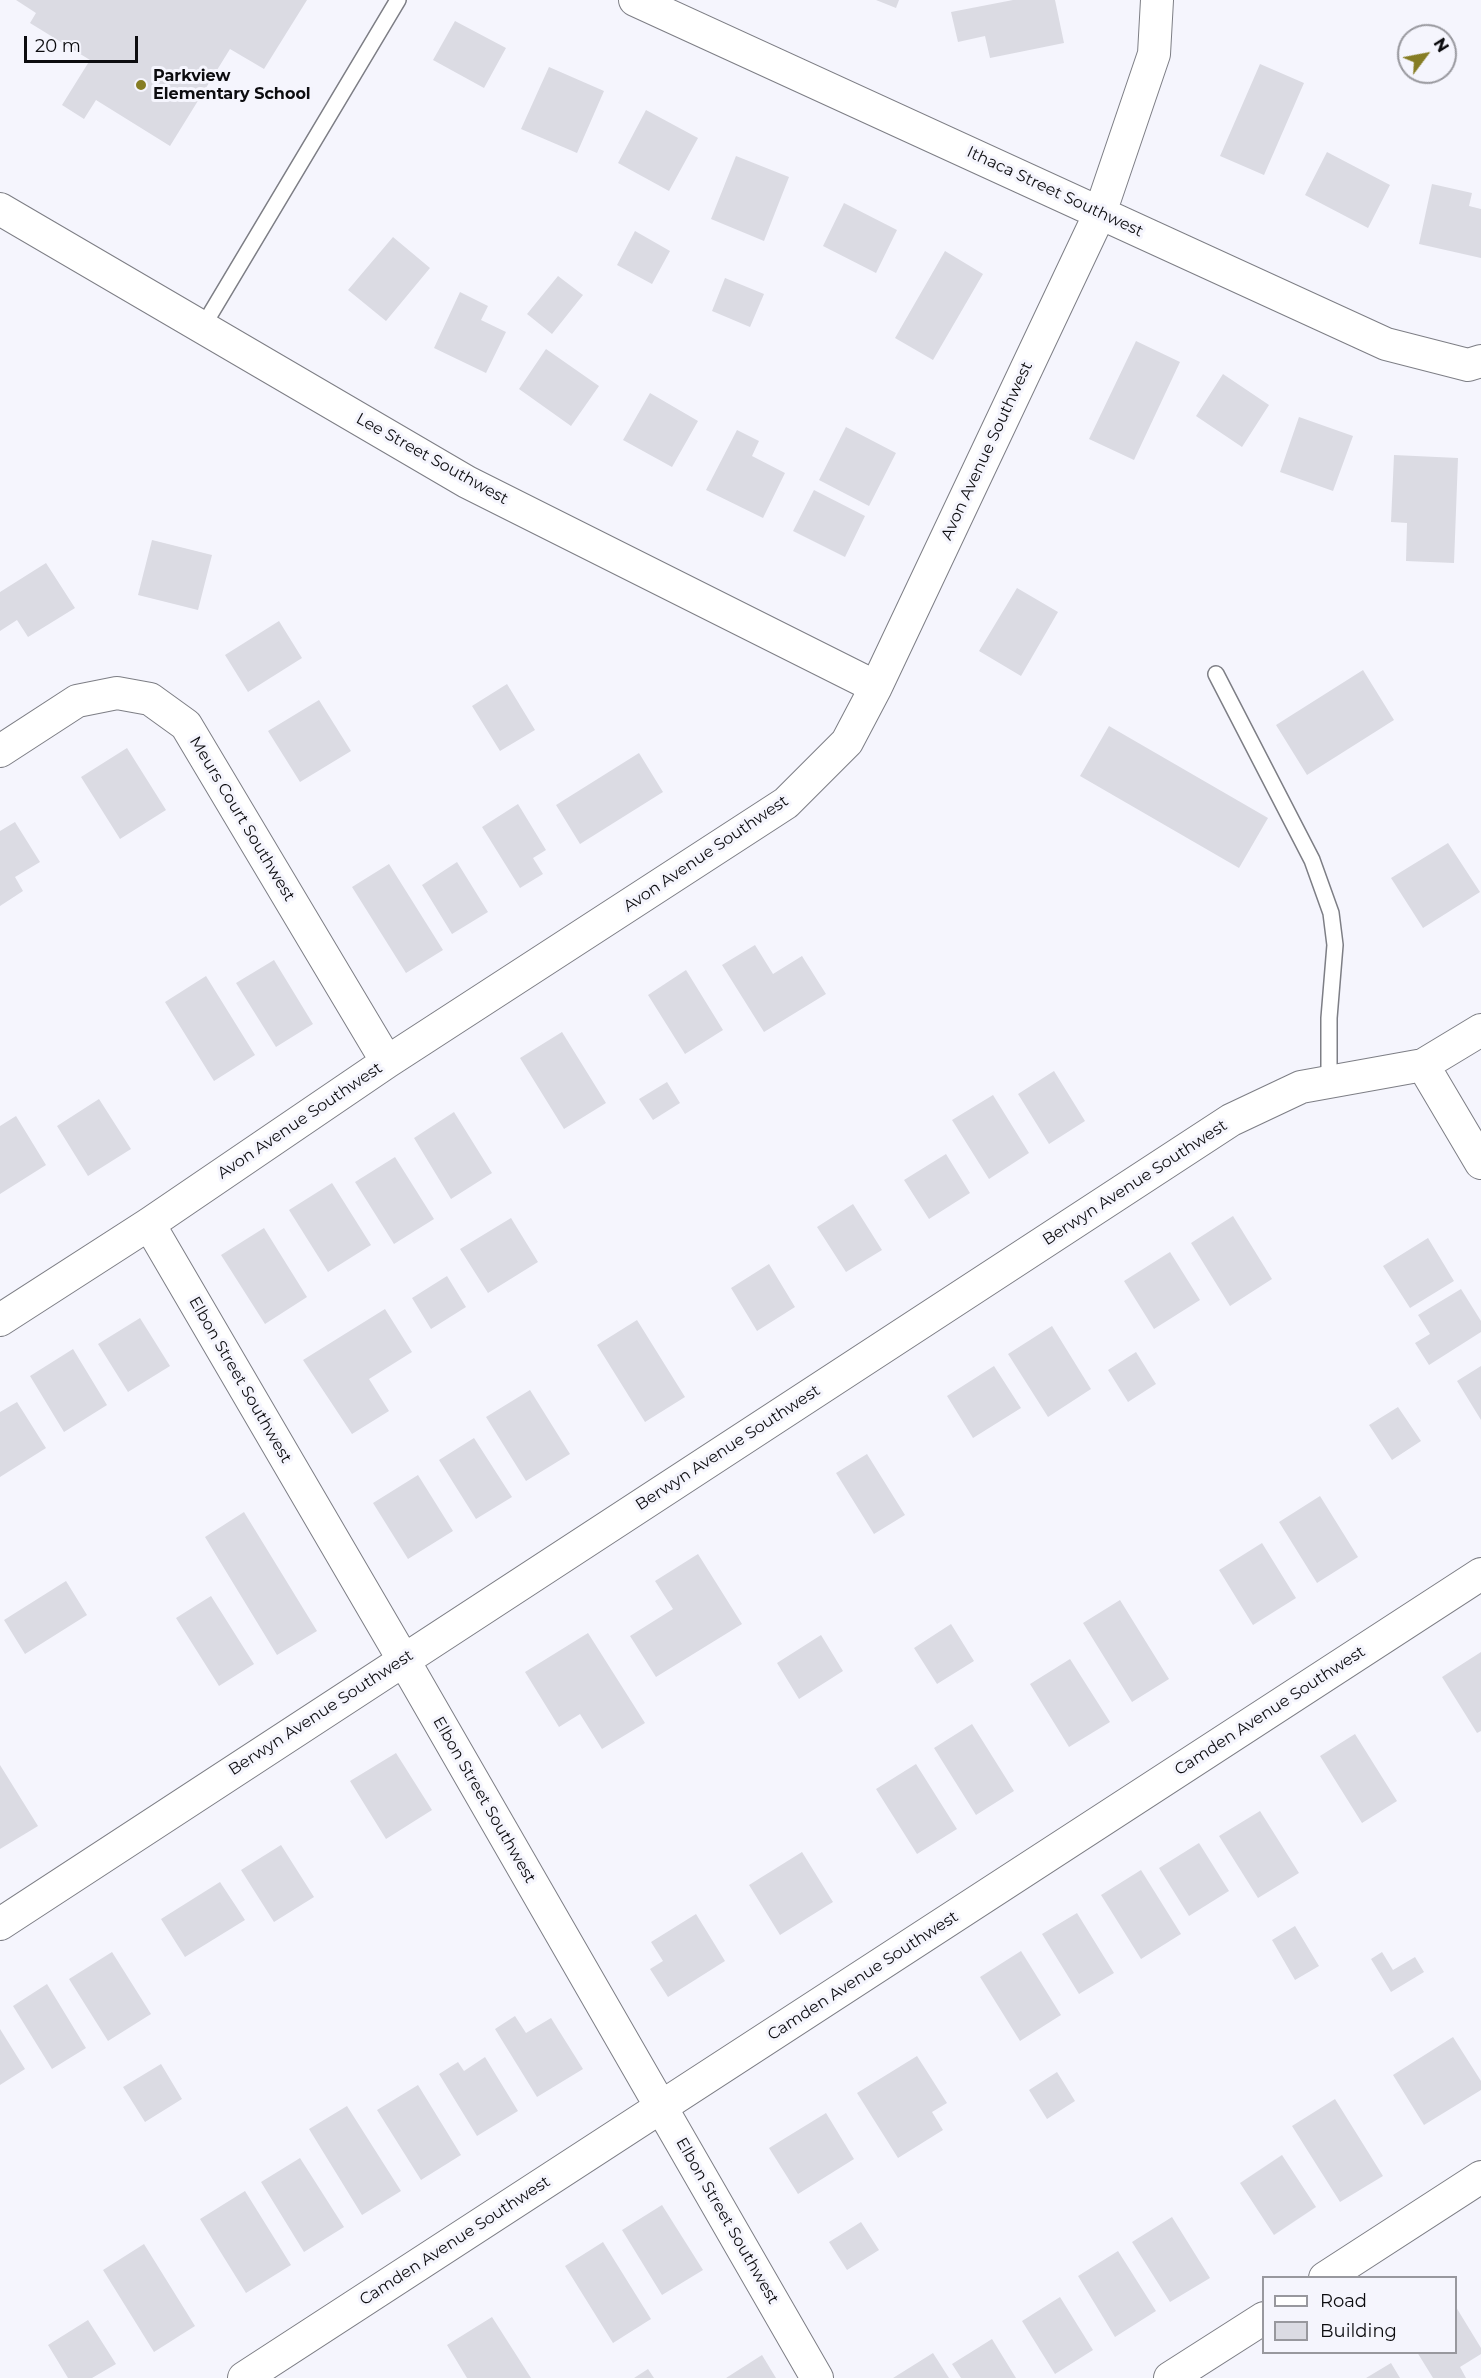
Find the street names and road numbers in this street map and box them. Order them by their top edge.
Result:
street label: Ithaca Street Southwest [964,143,1146,241]
street label: Avon Avenue Southwest [937,359,1037,543]
street label: Lee Street Southwest [353,409,511,509]
street label: Meurs Court Southwest [185,733,299,905]
street label: Avon Avenue Southwest [620,792,792,916]
street label: Avon Avenue Southwest [214,1059,386,1183]
street label: Berwyn Avenue Southwest [1039,1116,1231,1250]
street label: Elbon Street Southwest [184,1293,296,1467]
street label: Berwyn Avenue Southwest [632,1381,824,1515]
street label: Camden Avenue Southwest [1171,1642,1369,1780]
street label: Berwyn Avenue Southwest [225,1646,417,1780]
street label: Elbon Street Southwest [428,1713,540,1887]
street label: Camden Avenue Southwest [764,1907,962,2045]
street label: Elbon Street Southwest [671,2134,783,2308]
street label: Camden Avenue Southwest [356,2172,554,2310]

